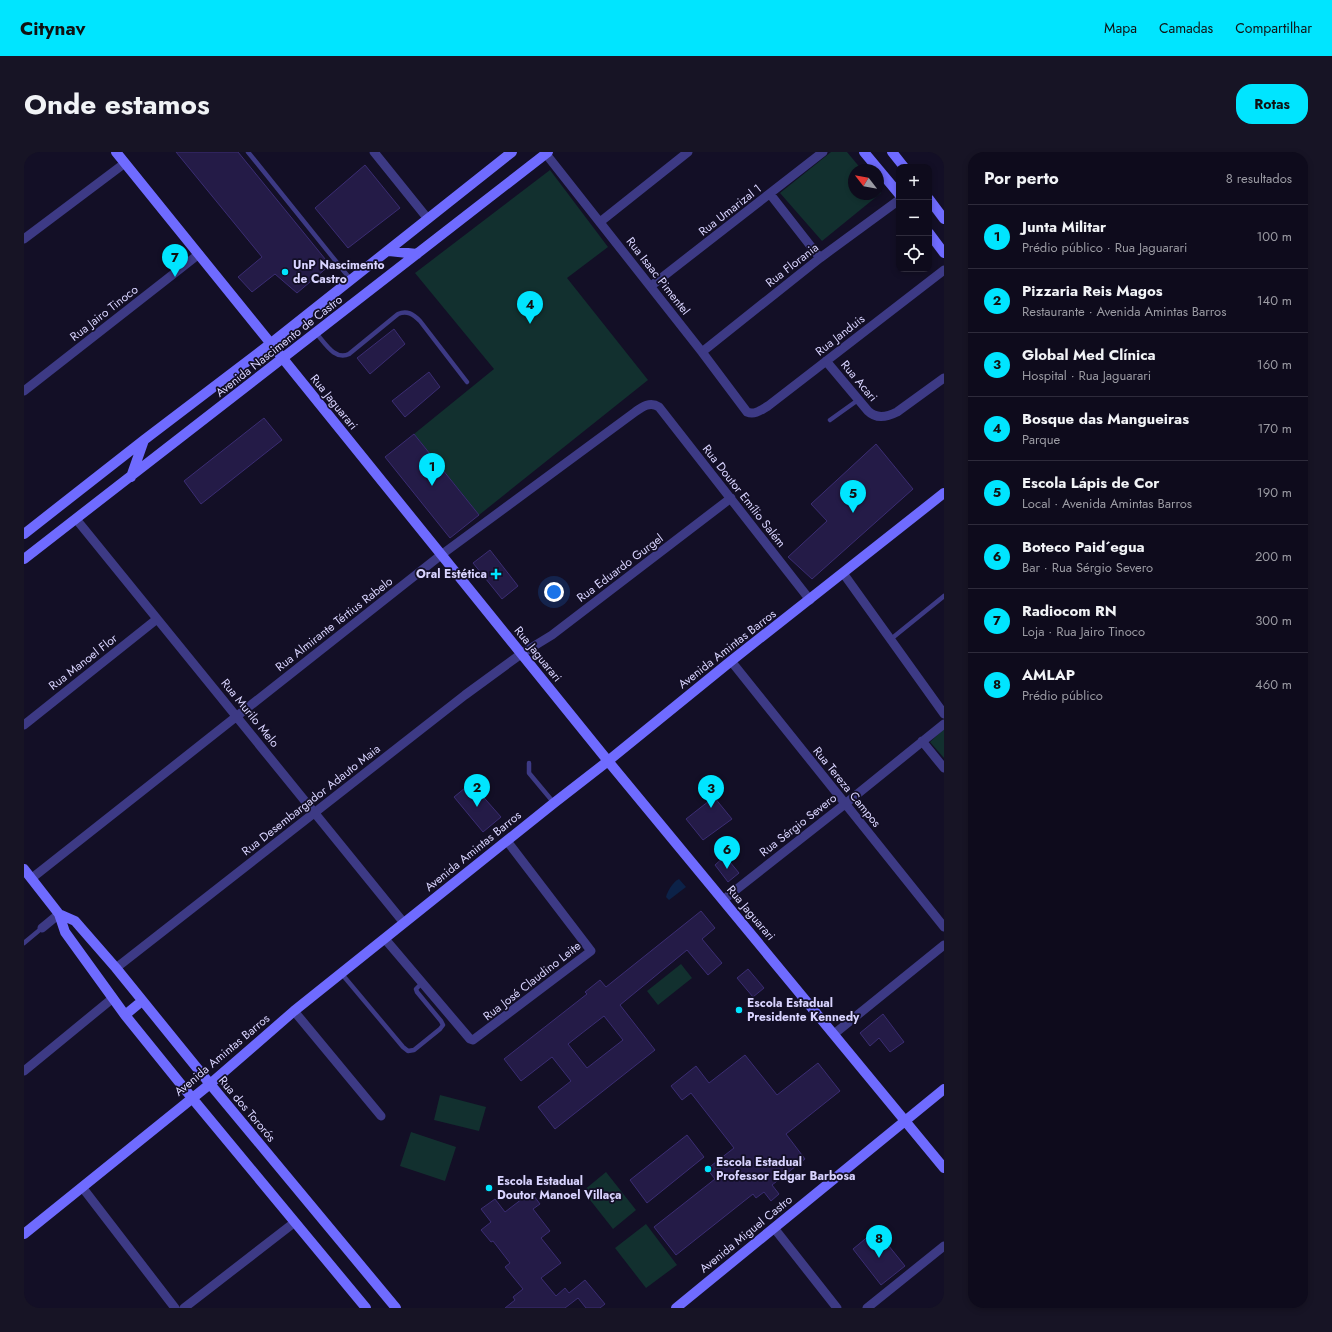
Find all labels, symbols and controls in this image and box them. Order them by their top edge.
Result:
text: Citynav [20,15,86,42]
text: Mapa [1104,18,1137,38]
text: Camadas [1159,18,1213,38]
text: Compartilhar [1235,18,1312,38]
text: Onde estamos [24,84,210,125]
button: Rotas [1236,84,1308,124]
north arrow [848,164,884,200]
map controls [896,164,932,272]
button: + [896,164,932,200]
text: Por perto [984,166,1059,190]
text: 8 resultados [1226,169,1292,188]
street label: Rua Umarizal 1 [695,180,765,240]
button: − [896,200,932,236]
text: Junta Militar [1022,216,1106,238]
text: 1 [994,227,1000,246]
text: 100 m [1257,227,1292,246]
street label: Rua Isaac Pimentel [622,233,694,319]
button: locate [896,236,932,272]
street label: Rua Florania [762,238,822,291]
text: Prédio público · Rua Jaguarari [1022,238,1187,257]
pin: 7 [162,244,188,277]
place label: UnP Nascimento de Castro [293,256,385,288]
marker: UnP Nascimento de Castro [280,267,290,277]
street label: Rua Jairo Tinoco [66,280,142,345]
text: Pizzaria Reis Magos [1022,280,1163,302]
street label: Avenida Nascimento de Castro [212,290,347,401]
pin: 4 [517,291,543,324]
text: 2 [993,291,1001,310]
text: 140 m [1257,291,1292,310]
text: Restaurante · Avenida Amintas Barros [1022,302,1226,321]
street label: Rua Janduis [811,310,869,360]
text: Global Med Clínica [1022,344,1156,366]
text: 3 [993,355,1001,374]
text: 160 m [1257,355,1292,374]
street label: Rua Acari [836,356,882,406]
text: Hospital · Rua Jaguarari [1022,366,1151,385]
street label: Rua Jaguarari [306,370,362,434]
text: Bosque das Mangueiras [1022,408,1189,430]
text: 4 [992,419,1002,438]
text: 170 m [1257,419,1292,438]
text: Parque [1022,430,1060,449]
street label: Rua Doutor Emílio Salém [698,441,790,551]
pin: 1 [419,453,445,486]
text: Escola Lápis de Cor [1022,472,1159,494]
pin: 5 [840,480,866,513]
text: 5 [993,483,1001,502]
text: 190 m [1257,483,1292,502]
text: Local · Avenida Amintas Barros [1022,494,1192,513]
street label: Rua Eduardo Gurgel [573,529,667,607]
text: Boteco Paid´egua [1022,536,1145,558]
text: 6 [993,547,1001,566]
text: 200 m [1255,547,1292,566]
text: Bar · Rua Sérgio Severo [1022,558,1153,577]
place label: Oral Estética [416,565,487,583]
marker: Oral Estética [490,568,502,580]
street label: Rua Almirante Tértius Rabelo [271,572,397,676]
your location [544,582,564,602]
text: Radiocom RN [1022,600,1117,622]
street label: Avenida Amintas Barros [674,605,780,693]
text: 7 [993,611,1001,630]
text: 300 m [1255,611,1292,630]
street label: Rua Jaguarari [510,622,566,686]
text: Loja · Rua Jairo Tinoco [1022,622,1145,641]
street label: Rua Manoel Flor [45,629,122,695]
text: AMLAP [1022,664,1075,686]
street label: Rua Murilo Melo [217,675,284,752]
text: 8 [993,675,1001,694]
text: 460 m [1255,675,1292,694]
text: Prédio público [1022,686,1103,705]
street label: Rua Desembargador Adauto Maia [238,740,384,860]
street label: Rua Tereza Campos [809,743,885,831]
pin: 2 [464,774,490,807]
pin: 3 [698,775,724,808]
street label: Rua Sérgio Severo [756,789,841,861]
street label: Avenida Amintas Barros [421,806,525,896]
pin: 6 [714,836,740,869]
street label: Rua Jaguarari [723,882,779,944]
street label: Rua José Claudino Leite [479,937,585,1025]
place label: Escola Estadual Presidente Kennedy [747,994,860,1026]
marker: Escola Estadual Presidente Kennedy [734,1005,744,1015]
street label: Avenida Amintas Barros [170,1009,274,1100]
street label: Rua dos Tororós [214,1072,280,1146]
place label: Escola Estadual Professor Edgar Barbosa [716,1153,855,1185]
marker: Escola Estadual Professor Edgar Barbosa [703,1164,713,1174]
place label: Escola Estadual Doutor Manoel Villaça [497,1172,622,1204]
marker: Escola Estadual Doutor Manoel Villaça [484,1183,494,1193]
street label: Avenida Miguel Castro [696,1191,797,1277]
pin: 8 [866,1225,892,1258]

